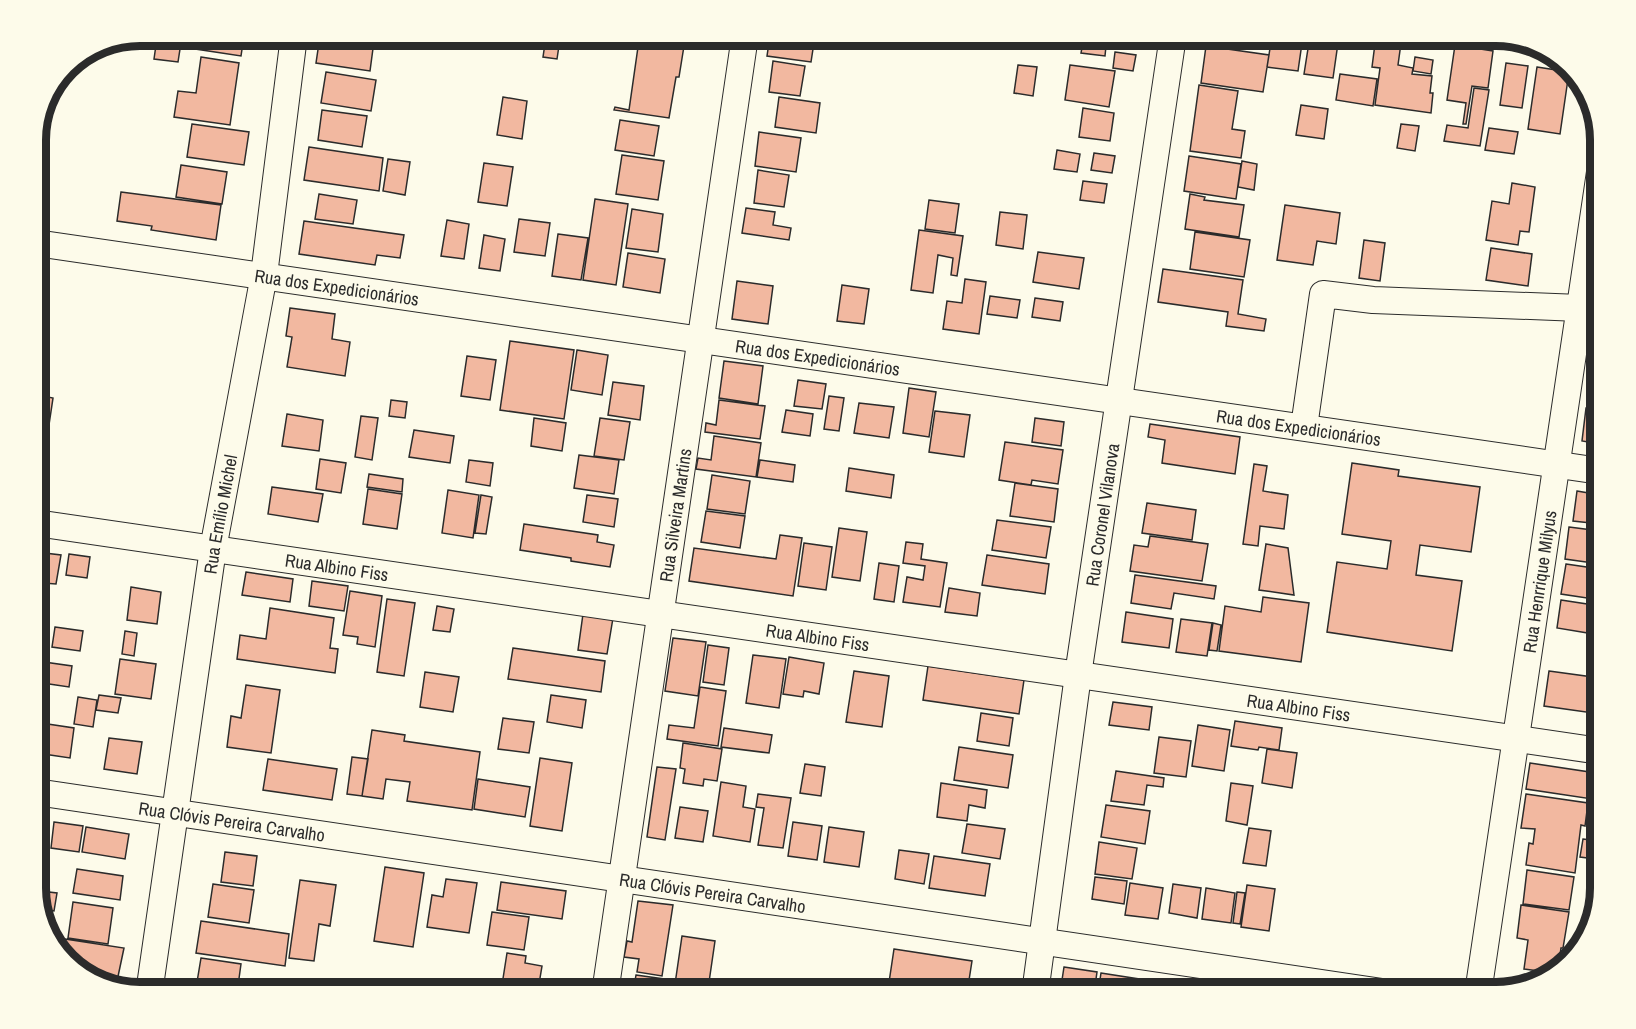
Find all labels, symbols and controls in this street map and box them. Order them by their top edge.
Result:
street label: Rua dos Expedicionários [253,263,421,311]
street label: Rua dos Expedicionários [734,333,902,381]
street label: Rua dos Expedicionários [1215,403,1383,451]
street label: Rua Coronel Vilanova [1079,441,1125,588]
street label: Rua Silveira Martins [653,447,697,584]
street label: Rua Emílio Michel [197,453,243,575]
street label: Rua Henrrique Milyus [1516,509,1562,654]
street label: Rua Albino Fiss [283,547,390,587]
street label: Rua Albino Fiss [764,617,871,657]
street label: Rua Albino Fiss [1245,687,1352,727]
street label: Rua Clóvis Pereira Carvalho [137,795,327,847]
street label: Rua Clóvis Pereira Carvalho [618,866,807,919]

